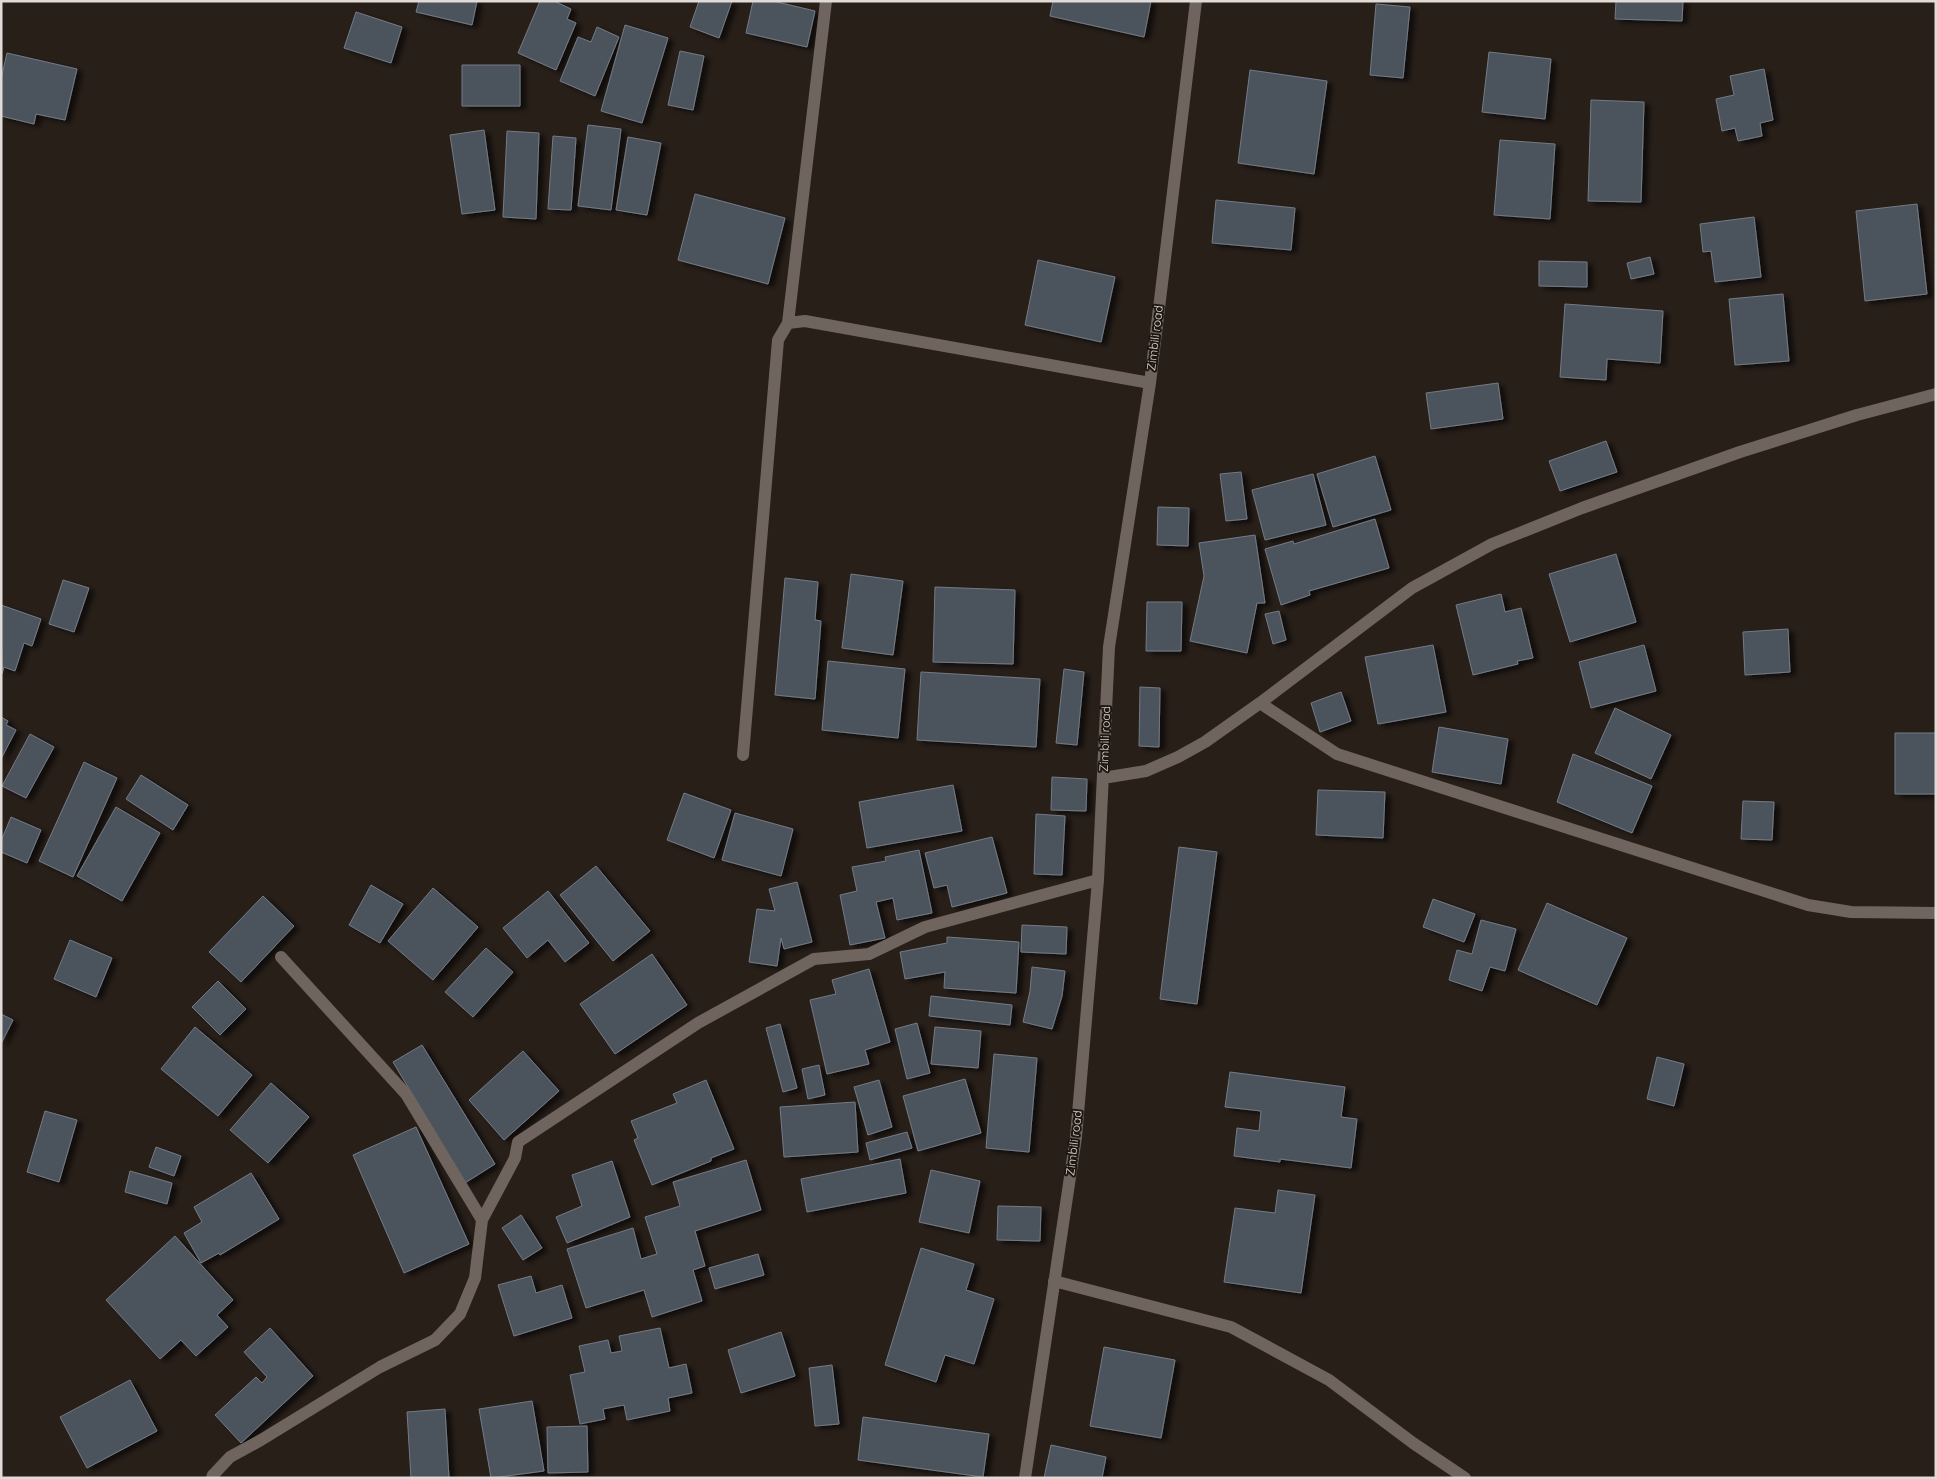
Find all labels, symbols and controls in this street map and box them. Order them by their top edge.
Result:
street label: Zimbili road [1143,304,1166,372]
street label: Zimbili road [1096,706,1113,772]
street label: Zimbili road [1062,1109,1085,1177]

